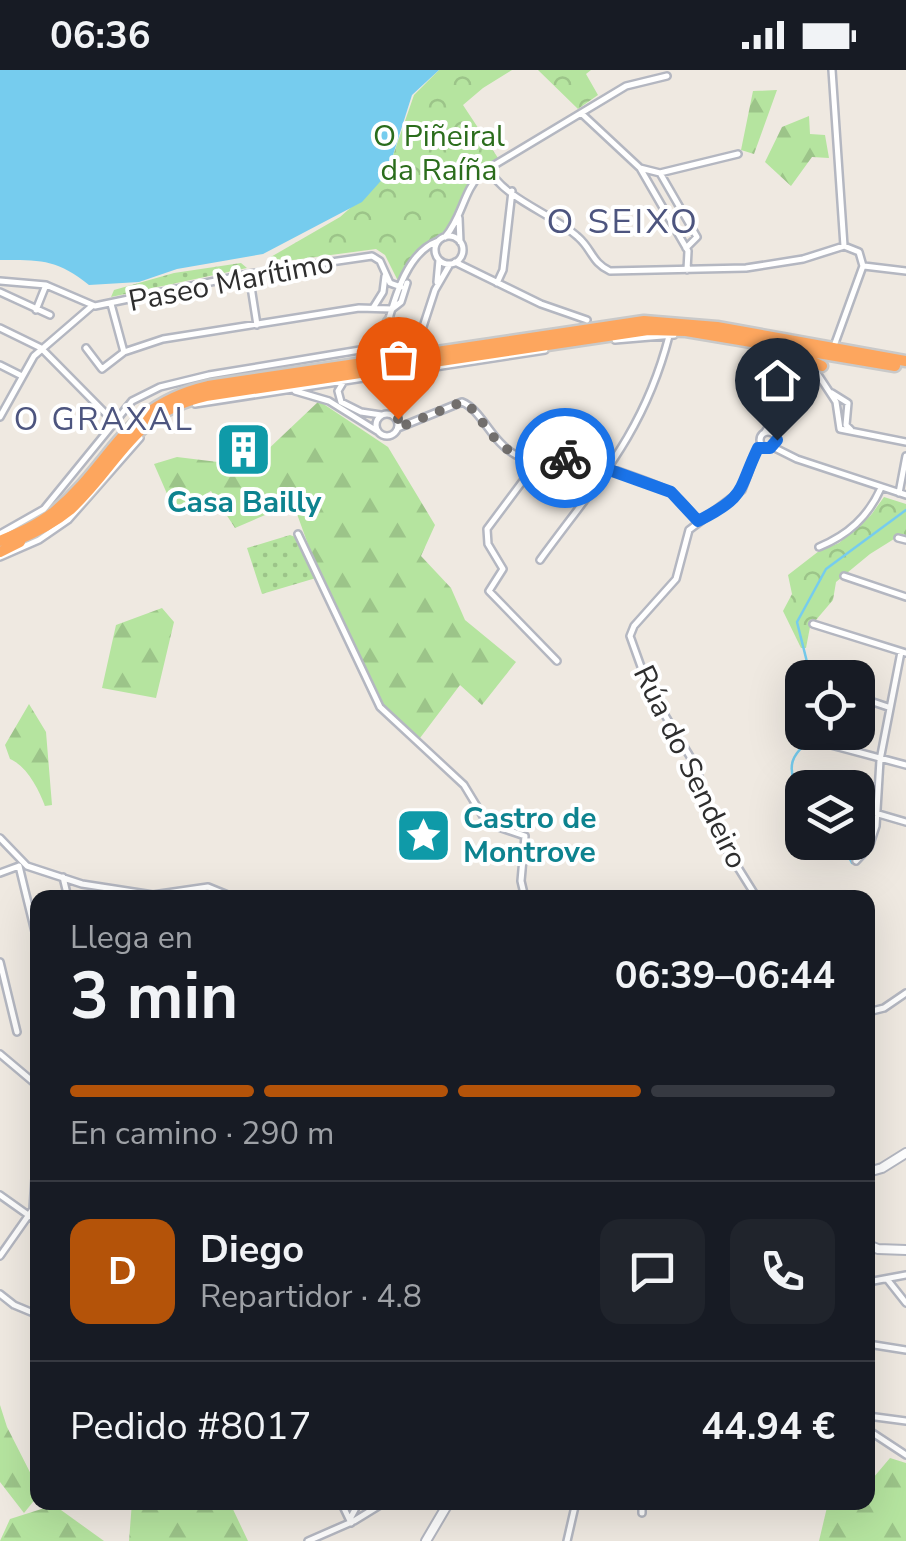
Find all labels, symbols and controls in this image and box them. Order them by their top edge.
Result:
text: 06:36 [50,10,151,61]
park label: O Piñeiral da Raíña [373,116,505,191]
district label: O SEIXO [547,198,699,245]
street label: Paseo Marítimo [125,242,337,322]
pin [356,317,441,420]
icon: bag [371,332,426,387]
pin [735,338,820,441]
icon: home [750,353,805,408]
district label: O GRAXAL [14,398,194,441]
courier [515,408,615,508]
building icon: Casa Bailly [214,419,274,479]
icon: bike [538,431,593,486]
place label: Casa Bailly [167,482,322,523]
street label: Rúa do Sendeiro [623,658,757,876]
map controls [785,660,875,860]
button: locate [785,660,875,750]
button: layers [785,770,875,860]
place label: Castro de Montrove [463,798,596,873]
place icon: Castro de Montrove [394,805,454,865]
text: Llega en [70,916,193,959]
text: 06:39–06:44 [615,950,835,1001]
text: 3 min [70,952,238,1041]
text: En camino · 290 m [70,1112,334,1155]
button: chat [600,1219,705,1324]
button: phone [730,1219,835,1324]
text: Diego [200,1224,304,1275]
text: D [108,1246,137,1297]
text: Repartidor · 4.8 [200,1275,422,1318]
text: Pedido #8017 [70,1401,311,1452]
text: 44.94 € [701,1401,835,1452]

